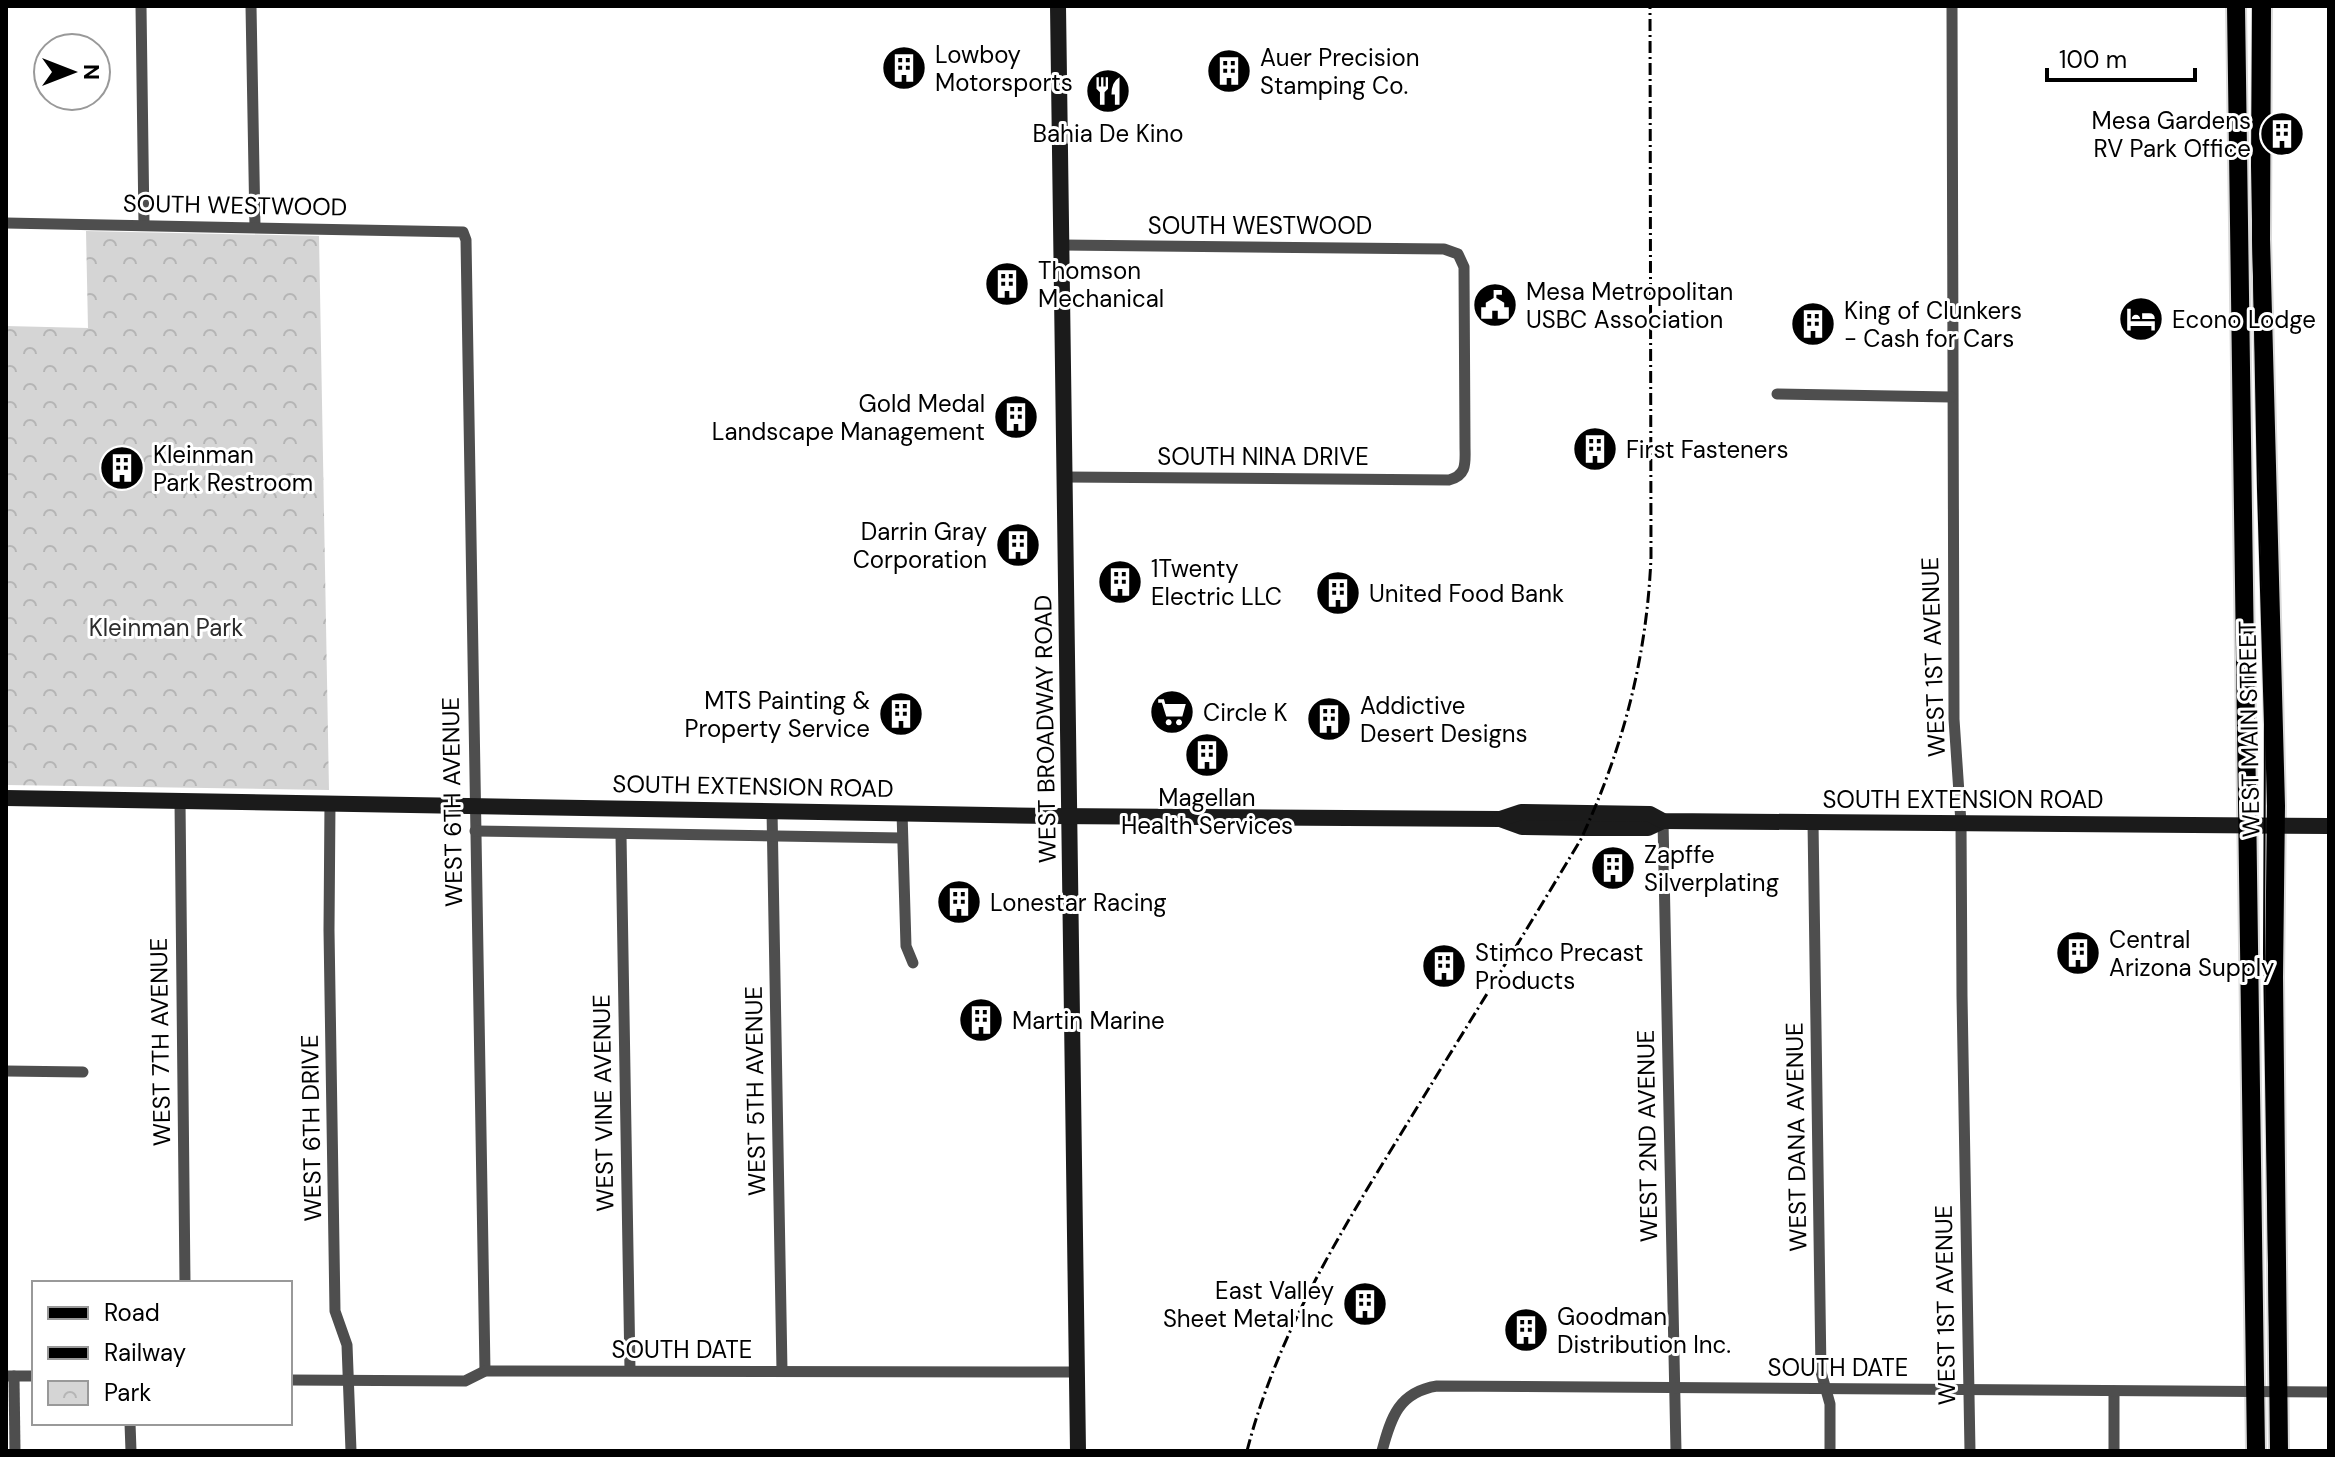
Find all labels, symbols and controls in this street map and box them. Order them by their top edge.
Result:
north arrow [32,32,112,112]
scale bar [2047,32,2195,82]
place label: Lowboy Motorsports [935,39,1073,98]
place label: Auer Precision Stamping Co. [1260,42,1420,101]
building icon: Lowboy Motorsports [880,44,928,92]
text: 100 m [2059,44,2127,75]
building icon: Auer Precision Stamping Co. [1205,47,1253,95]
text: N [77,64,106,80]
restaurant icon: Bahia De Kino [1084,67,1132,115]
place label: Mesa Gardens RV Park Office [2092,105,2251,164]
building icon: Mesa Gardens RV Park Office [2258,110,2306,158]
place label: Bahia De Kino [1033,118,1183,149]
street label: SOUTH WESTWOOD [123,188,347,222]
street label: SOUTH WESTWOOD [1148,210,1372,241]
place label: Thomson Mechanical [1038,255,1164,314]
building icon: Thomson Mechanical [983,260,1031,308]
place label: Mesa Metropolitan USBC Association [1526,276,1733,335]
public building icon: Mesa Metropolitan USBC Association [1471,281,1519,329]
place label: King of Clunkers - Cash for Cars [1844,295,2022,354]
hotel icon: Econo Lodge [2117,295,2165,343]
building icon: King of Clunkers - Cash for Cars [1789,300,1837,348]
place label: Econo Lodge [2172,304,2316,335]
place label: Gold Medal Landscape Management [712,388,985,447]
building icon: Gold Medal Landscape Management [992,393,1040,441]
building icon: First Fasteners [1571,425,1619,473]
place label: First Fasteners [1626,434,1788,465]
place label: Kleinman Park Restroom [153,439,313,498]
street label: SOUTH NINA DRIVE [1157,441,1369,472]
building icon: Kleinman Park Restroom [98,444,146,492]
place label: Darrin Gray Corporation [853,516,987,575]
building icon: Darrin Gray Corporation [994,521,1042,569]
place label: 1Twenty Electric LLC [1151,553,1282,612]
street label: WEST 1ST AVENUE [1914,556,1952,758]
building icon: 1Twenty Electric LLC [1096,558,1144,606]
building icon: United Food Bank [1314,569,1362,617]
place label: United Food Bank [1369,578,1564,609]
street label: WEST BROADWAY ROAD [1027,595,1063,863]
park label: Kleinman Park [89,612,243,643]
street label: WEST MAIN STREET [2232,620,2266,838]
place label: MTS Painting & Property Service [685,685,870,744]
supermarket icon: Circle K [1148,688,1196,736]
building icon: MTS Painting & Property Service [877,690,925,738]
place label: Addictive Desert Designs [1360,690,1528,749]
building icon: Addictive Desert Designs [1305,695,1353,743]
street label: WEST 6TH AVENUE [435,697,469,907]
place label: Circle K [1203,697,1288,728]
building icon: Magellan Health Services [1183,731,1231,779]
street label: SOUTH EXTENSION ROAD [612,768,894,804]
place label: Magellan Health Services [1121,782,1293,841]
street label: SOUTH EXTENSION ROAD [1822,784,2104,815]
place label: Zapffe Silverplating [1644,839,1779,898]
building icon: Zapffe Silverplating [1589,844,1637,892]
building icon: Lonestar Racing [935,878,983,926]
place label: Lonestar Racing [990,887,1167,918]
place label: Central Arizona Supply [2109,924,2274,983]
building icon: Central Arizona Supply [2054,929,2102,977]
place label: Stimco Precast Products [1475,937,1644,996]
street label: WEST 7TH AVENUE [143,938,177,1146]
building icon: Stimco Precast Products [1420,942,1468,990]
street label: WEST 5TH AVENUE [738,986,772,1196]
street label: WEST VINE AVENUE [586,994,620,1212]
building icon: Martin Marine [957,996,1005,1044]
place label: Martin Marine [1012,1005,1165,1036]
street label: WEST DANA AVENUE [1779,1022,1813,1252]
street label: WEST 2ND AVENUE [1630,1029,1664,1243]
street label: WEST 6TH DRIVE [294,1034,328,1222]
street label: WEST 1ST AVENUE [1928,1205,1962,1405]
place label: East Valley Sheet Metal Inc [1163,1275,1334,1334]
building icon: East Valley Sheet Metal Inc [1341,1280,1389,1328]
legend [32,1281,292,1425]
text: Road [104,1297,160,1328]
place label: Goodman Distribution Inc. [1557,1301,1731,1360]
building icon: Goodman Distribution Inc. [1502,1306,1550,1354]
street label: SOUTH DATE [612,1334,752,1365]
text: Railway [104,1337,186,1368]
street label: SOUTH DATE [1768,1352,1908,1383]
text: Park [104,1377,151,1408]

